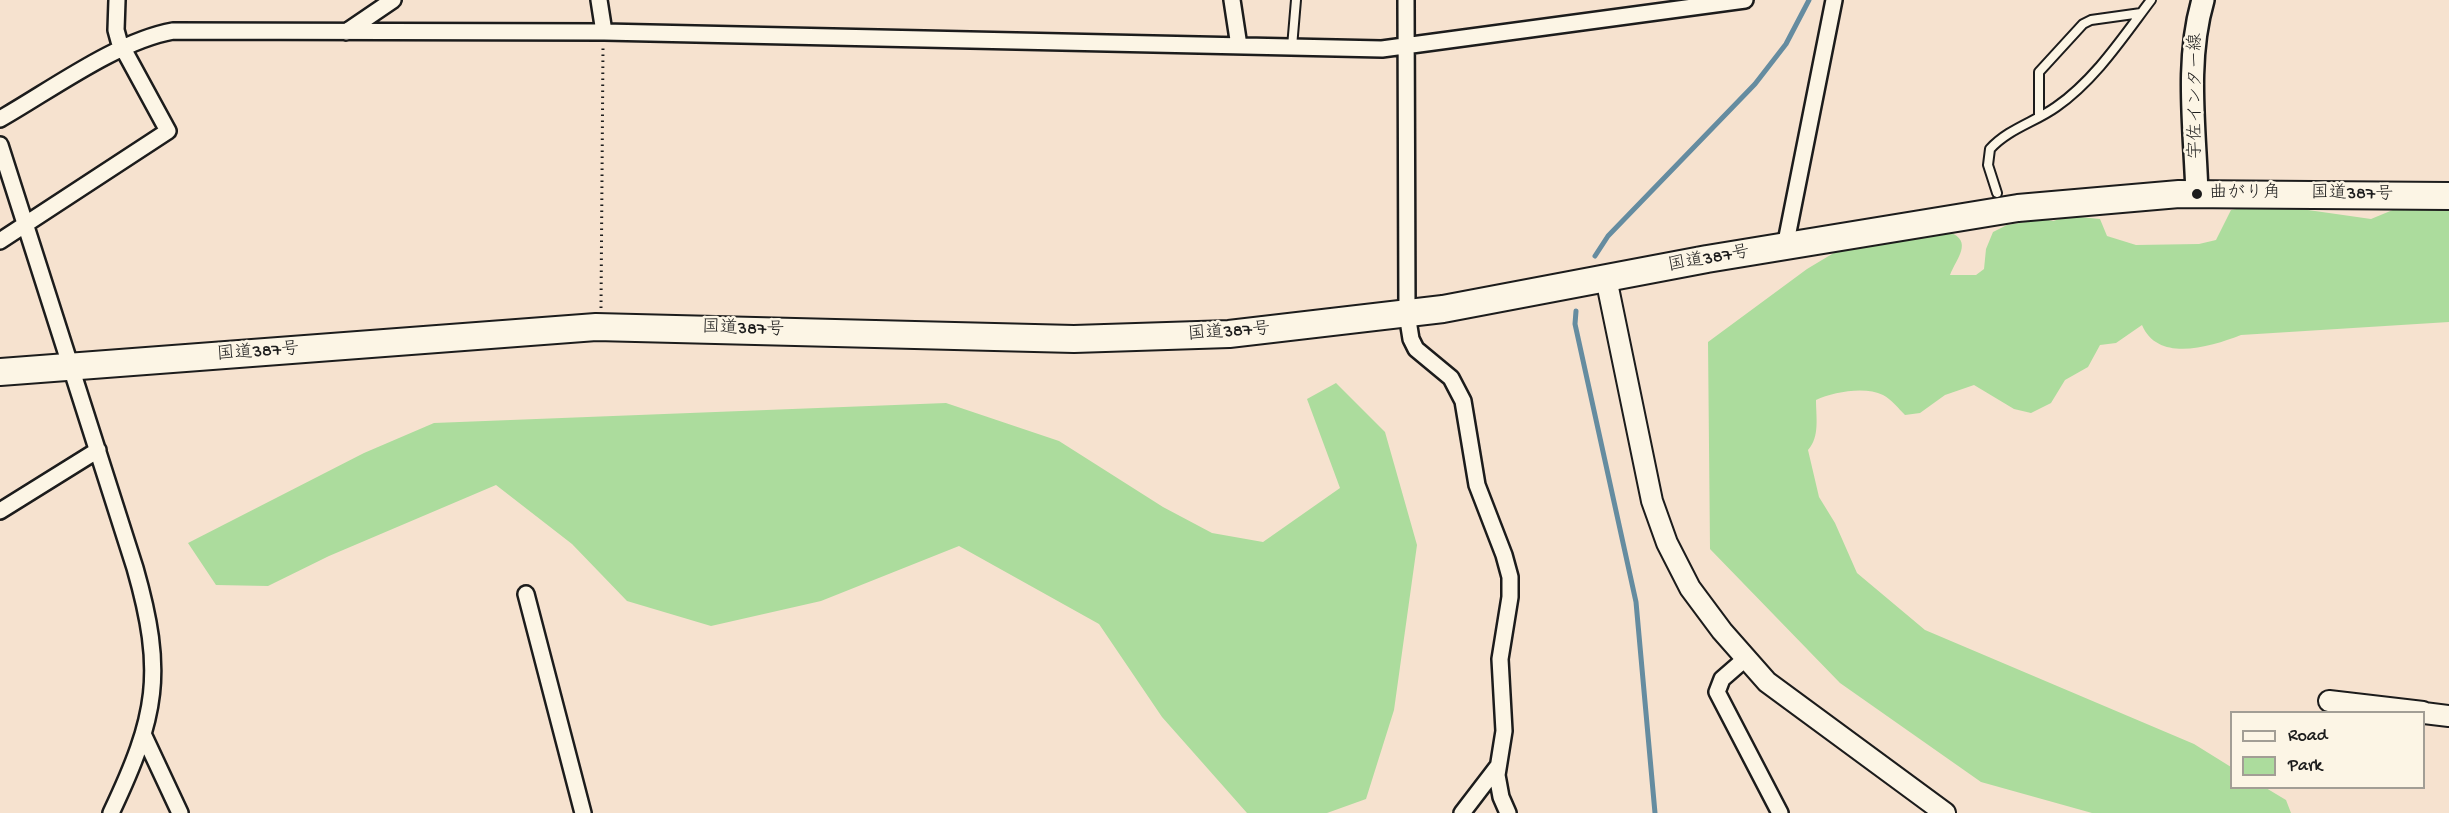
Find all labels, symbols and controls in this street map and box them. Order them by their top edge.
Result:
street label: 宇佐インター線 [2186,33,2208,159]
place label: 曲がり角 [2209,183,2281,205]
street label: 国道387号 [2311,183,2393,207]
marker: 曲がり角 [2190,187,2204,201]
street label: 国道387号 [1666,242,1752,278]
street label: 国道387号 [701,318,785,342]
street label: 国道387号 [1187,319,1271,347]
street label: 国道387号 [216,339,300,367]
legend [2230,711,2425,789]
text: Road [2288,726,2327,747]
text: Park [2288,756,2322,777]

